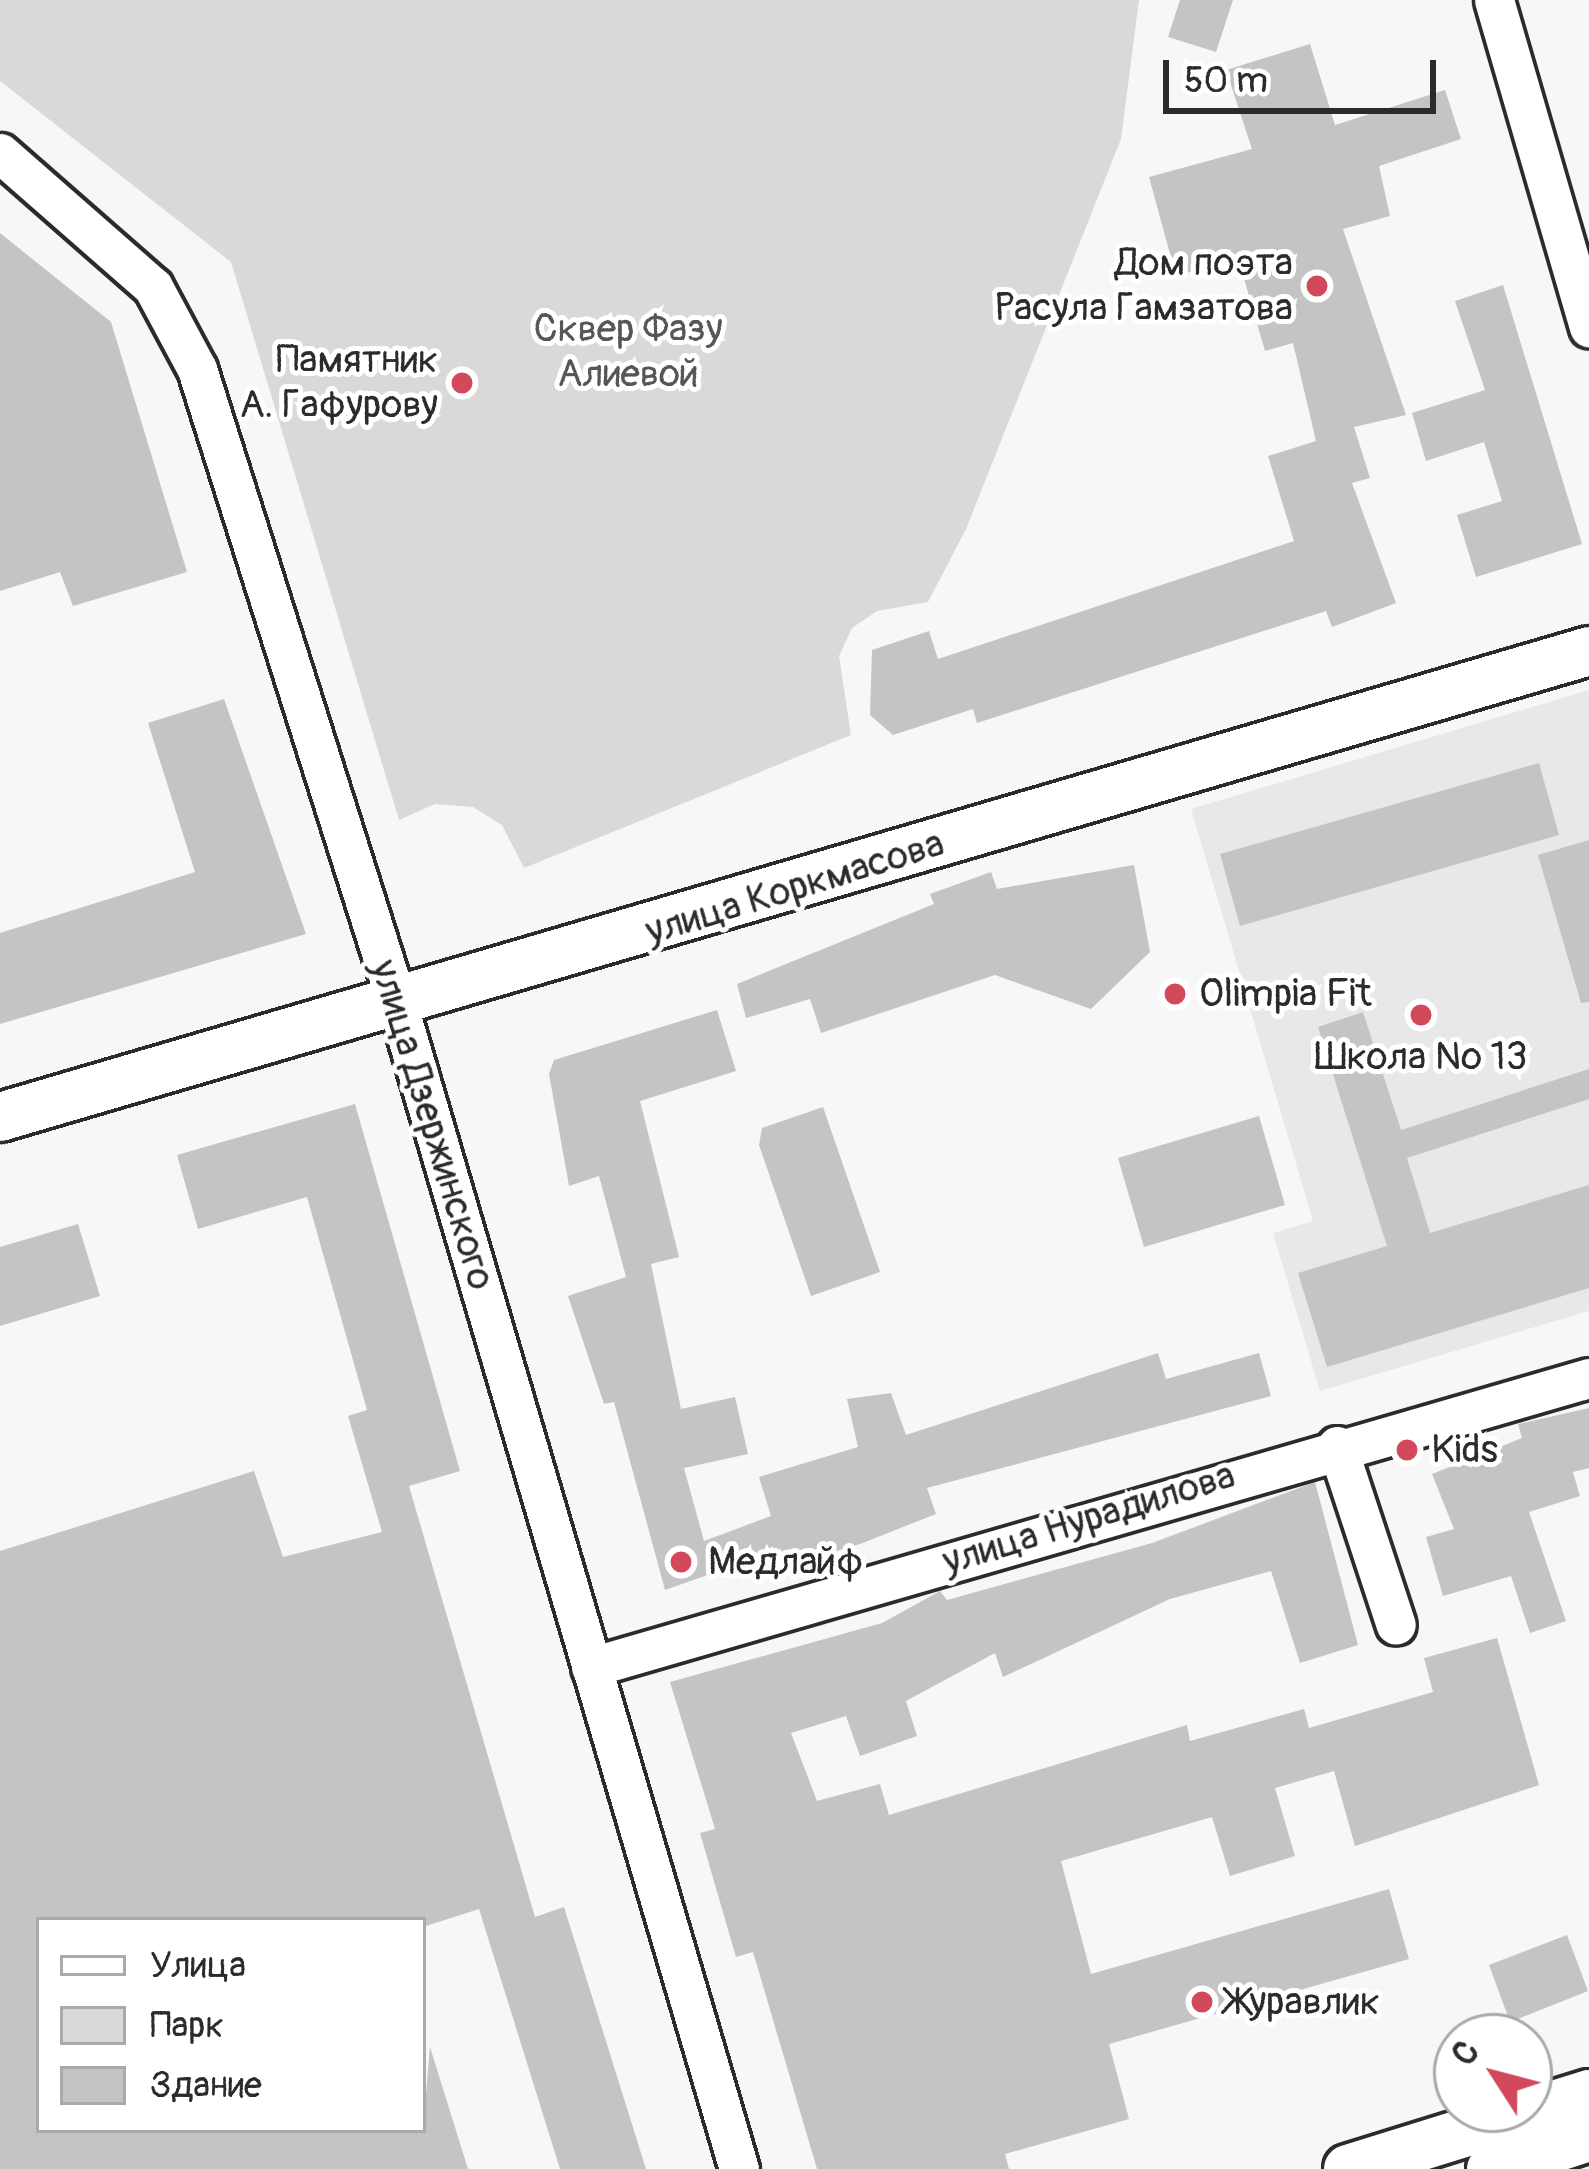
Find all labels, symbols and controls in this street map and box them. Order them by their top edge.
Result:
scale bar [1169,36,1442,110]
text: 50 m [1184,58,1268,103]
place label: Дом поэта Расула Гамзатова [995,241,1293,332]
marker: Дом поэта Расула Гамзатова [1304,273,1330,299]
park label: Сквер Фазу Алиевой [533,307,723,398]
place label: Памятник А. Гафурову [239,338,438,429]
marker: Памятник А. Гафурову [449,370,475,396]
street label: улица Коркмасова [640,820,950,956]
street label: улица Дзержинского [360,954,504,1296]
place label: Olimpia Fit [1199,971,1372,1017]
marker: Olimpia Fit [1162,981,1188,1007]
marker: Школа № 13 [1408,1002,1434,1028]
place label: Школа № 13 [1315,1034,1527,1080]
place label: Kids [1431,1427,1498,1473]
marker: Kids [1394,1437,1420,1463]
street label: улица Нурадилова [937,1452,1241,1586]
place label: Медлайф [708,1539,864,1585]
marker: Медлайф [665,1546,697,1578]
legend [36,1917,426,2133]
text: Улица [150,1943,246,1988]
place label: Журавлик [1226,1979,1380,2025]
marker: Журавлик [1189,1989,1215,2015]
text: Парк [150,2003,224,2048]
north arrow [1433,2013,1553,2133]
text: С [1443,2033,1488,2074]
text: Здание [150,2063,262,2108]

